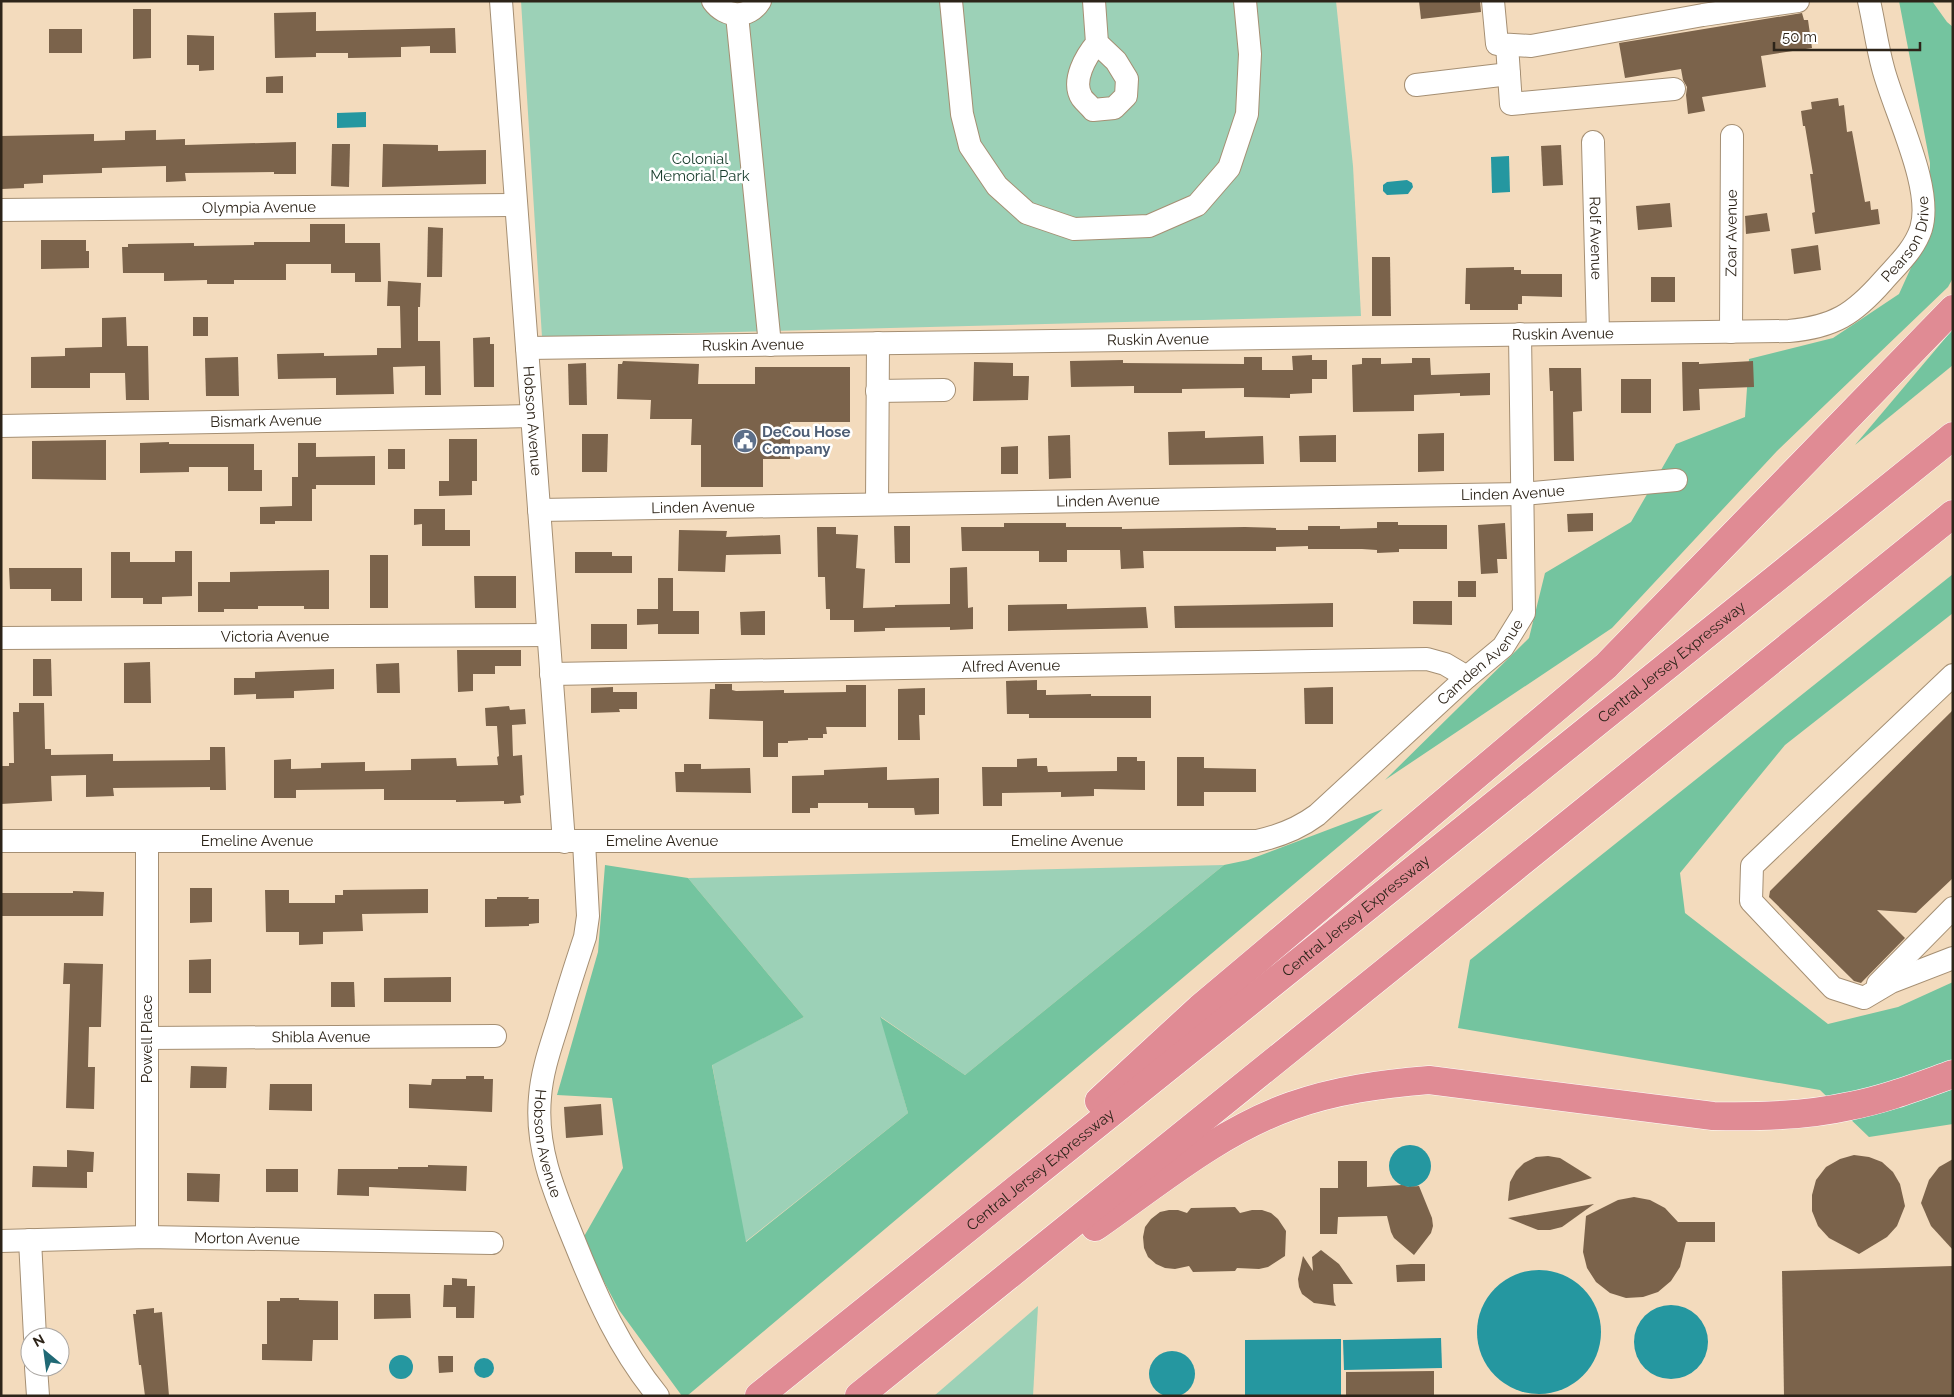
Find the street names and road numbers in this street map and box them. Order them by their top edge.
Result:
street label: Zoar Avenue [1722,189,1741,277]
street label: Pearson Drive [1878,195,1933,286]
street label: Rolf Avenue [1585,196,1606,280]
street label: Olympia Avenue [202,198,316,217]
street label: Ruskin Avenue [1512,324,1614,344]
street label: Ruskin Avenue [1107,330,1209,349]
street label: Ruskin Avenue [702,335,804,355]
street label: Hobson Avenue [519,365,546,477]
street label: Bismark Avenue [210,411,322,431]
street label: Linden Avenue [1461,481,1566,504]
street label: Linden Avenue [1056,491,1160,511]
street label: Linden Avenue [651,497,755,517]
street label: Central Jersey Expressway [1594,598,1749,727]
street label: Camden Avenue [1433,616,1527,709]
street label: Victoria Avenue [221,627,329,646]
street label: Alfred Avenue [962,656,1060,676]
street label: Emeline Avenue [201,832,314,850]
street label: Emeline Avenue [606,832,719,850]
street label: Emeline Avenue [1011,832,1124,850]
street label: Central Jersey Expressway [1279,851,1433,981]
street label: Powell Place [138,994,156,1083]
street label: Shibla Avenue [272,1028,371,1046]
street label: Hobson Avenue [530,1088,565,1200]
street label: Central Jersey Expressway [963,1105,1118,1235]
street label: Morton Avenue [194,1229,300,1249]

